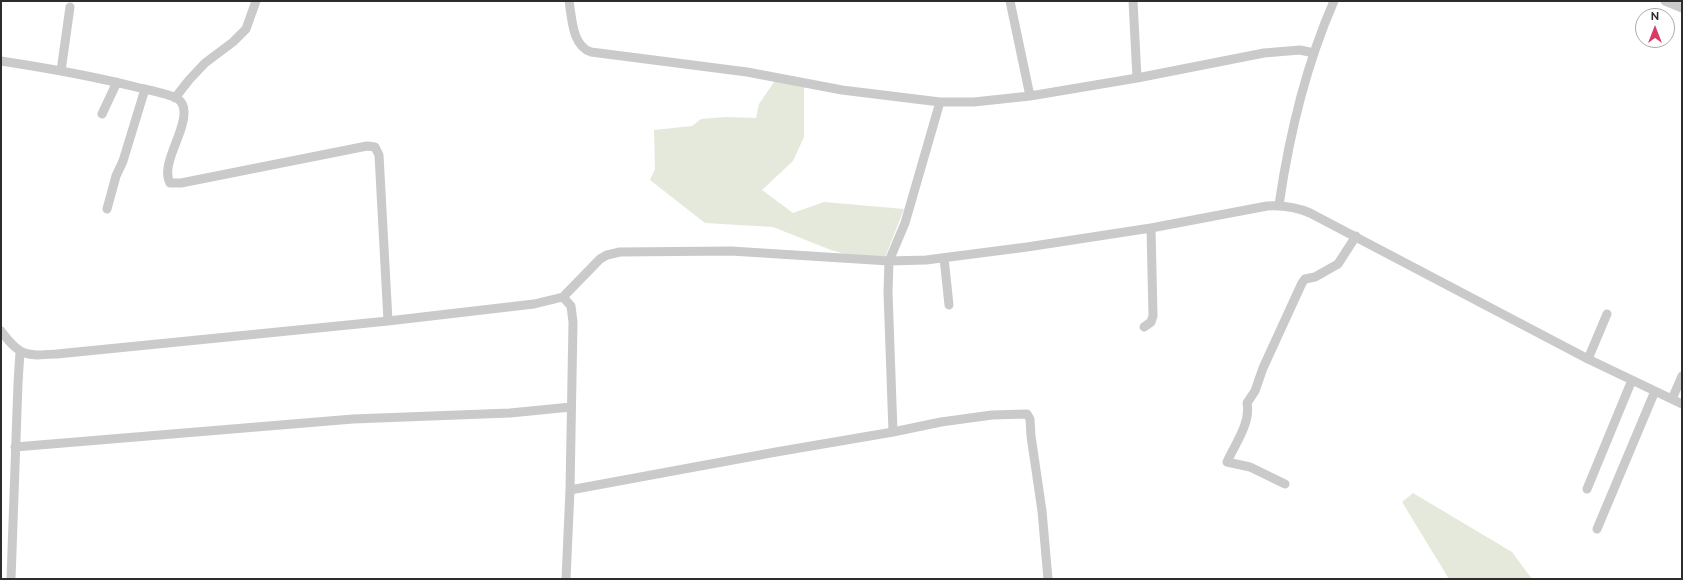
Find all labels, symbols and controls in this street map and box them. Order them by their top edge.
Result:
north arrow [1635,8,1675,48]
text: N [1651,10,1659,23]

